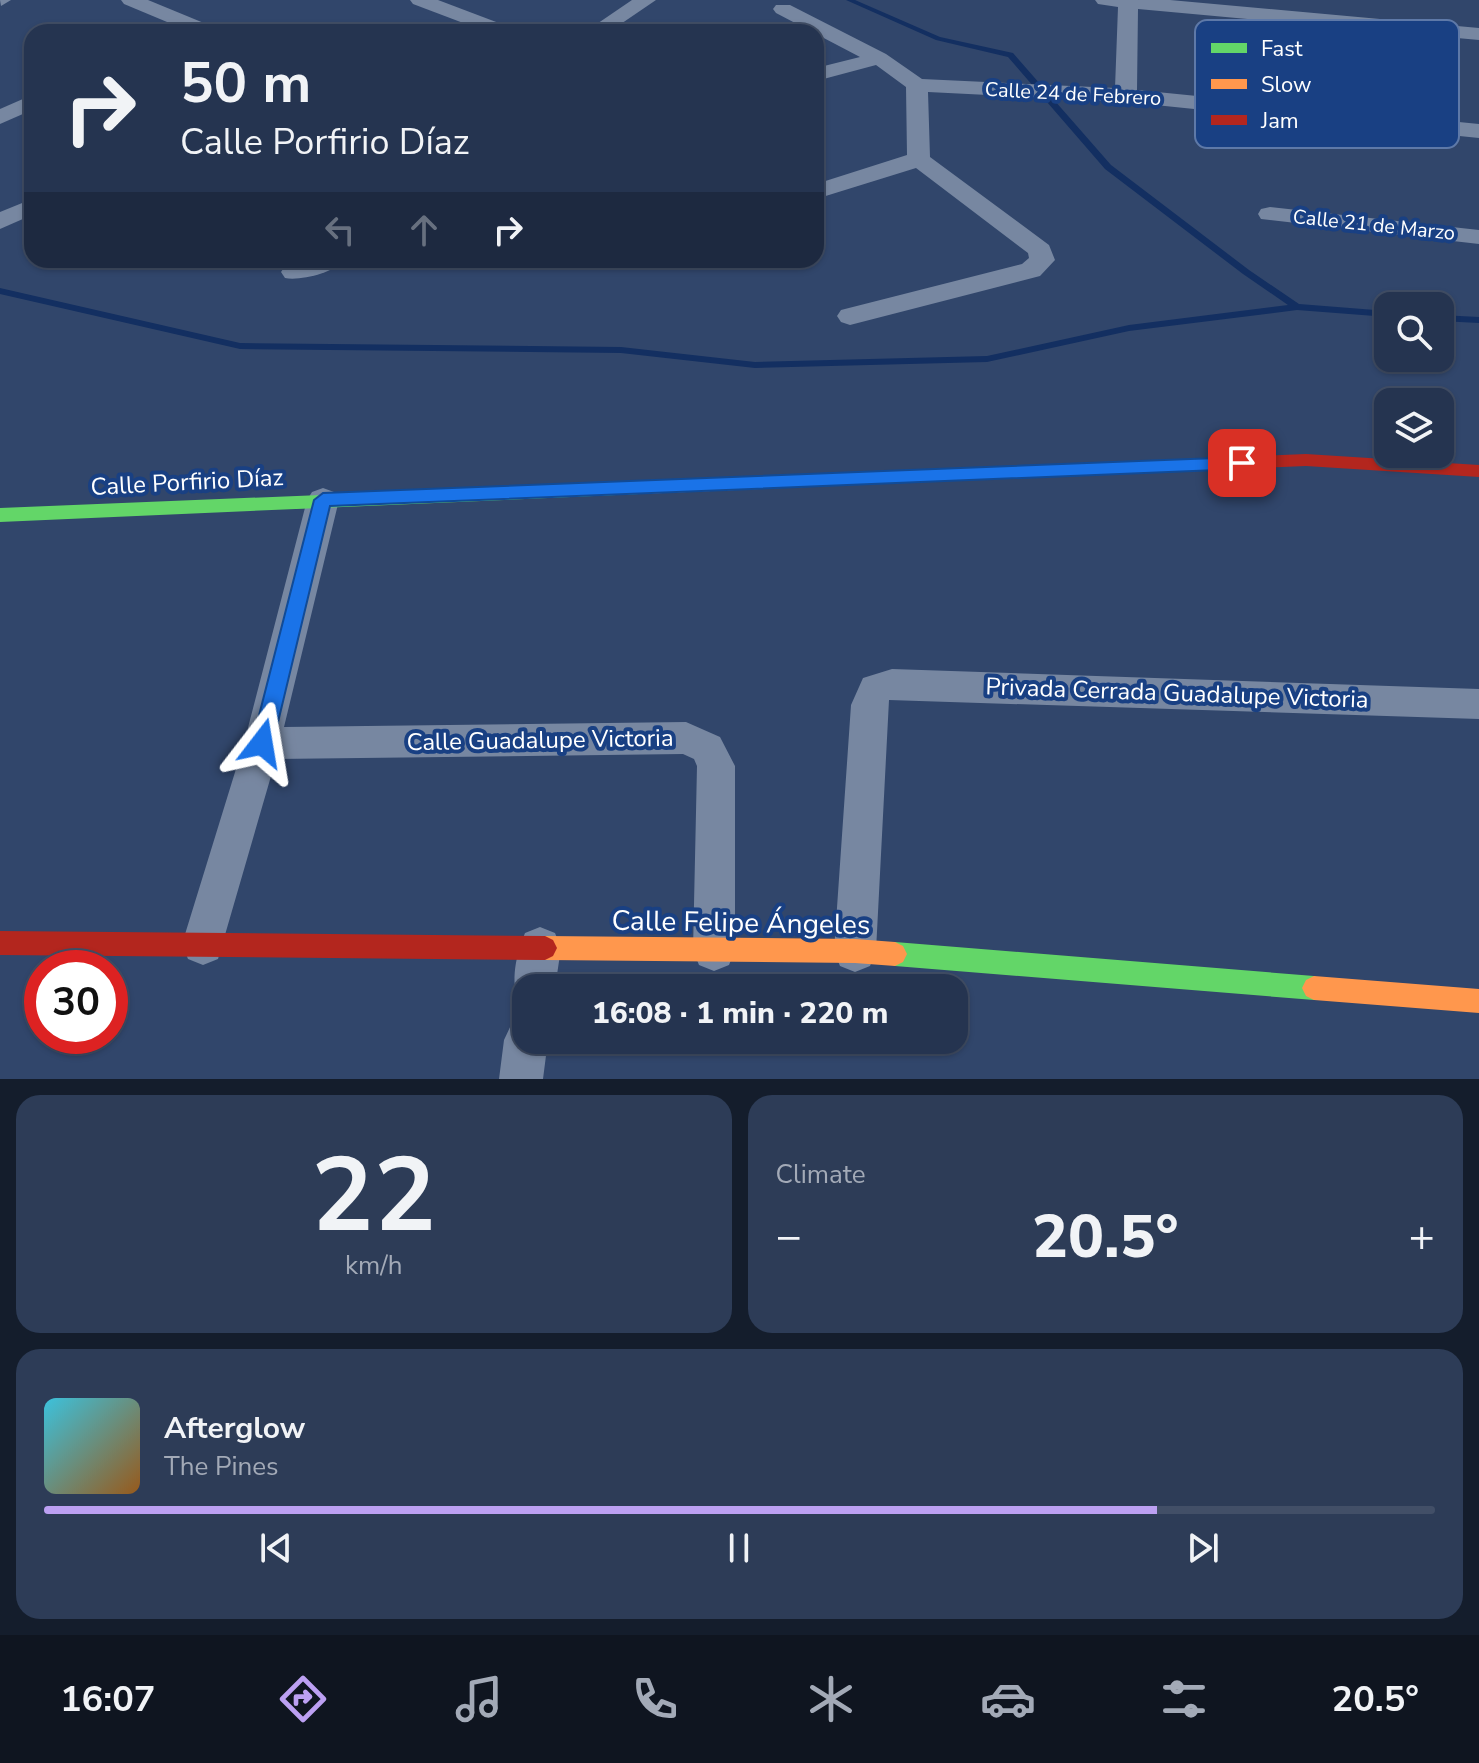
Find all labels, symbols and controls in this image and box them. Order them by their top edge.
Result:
legend [1195,20,1459,148]
text: Fast [1261,34,1303,64]
text: 50 m [180,45,311,122]
icon: right [48,56,152,160]
text: Slow [1261,70,1312,100]
street label: Calle 24 de Febrero [984,76,1162,112]
text: Jam [1260,106,1299,136]
text: Calle Porfirio Díaz [180,118,470,167]
street label: Calle 21 de Marzo [1292,203,1456,247]
icon: left [318,208,362,252]
icon: ahead [402,208,446,252]
icon: right [486,208,530,252]
map controls [1374,292,1454,468]
button: search [1374,292,1454,372]
button: layers [1374,388,1454,468]
pin [1208,429,1276,497]
icon: arrive [1220,441,1264,485]
street label: Calle Porfirio Díaz [90,461,284,503]
street label: Privada Cerrada Guadalupe Victoria [985,670,1369,716]
position arrow [220,701,304,785]
street label: Calle Guadalupe Victoria [406,722,674,758]
street label: Calle Felipe Ángeles [611,902,871,944]
speed limit sign: 30 [24,950,128,1054]
text: 16:08 · 1 min · 220 m [592,993,888,1034]
text: 22 [311,1125,436,1267]
text: Climate [776,1157,866,1192]
text: 20.5° [1032,1196,1179,1278]
text: − [776,1207,802,1267]
text: + [1409,1207,1435,1267]
text: km/h [345,1248,402,1283]
text: Afterglow [164,1408,305,1449]
text: The Pines [164,1449,279,1484]
icon: previous [254,1526,298,1570]
icon: pause [717,1526,761,1570]
icon: next [1181,1526,1225,1570]
icon: directions [275,1671,331,1727]
icon: music [451,1671,507,1727]
icon: phone [627,1671,683,1727]
icon: climate [803,1671,859,1727]
icon: car [980,1671,1036,1727]
icon: filters [1156,1671,1212,1727]
text: 16:07 [60,1675,155,1724]
text: 20.5° [1332,1675,1419,1724]

